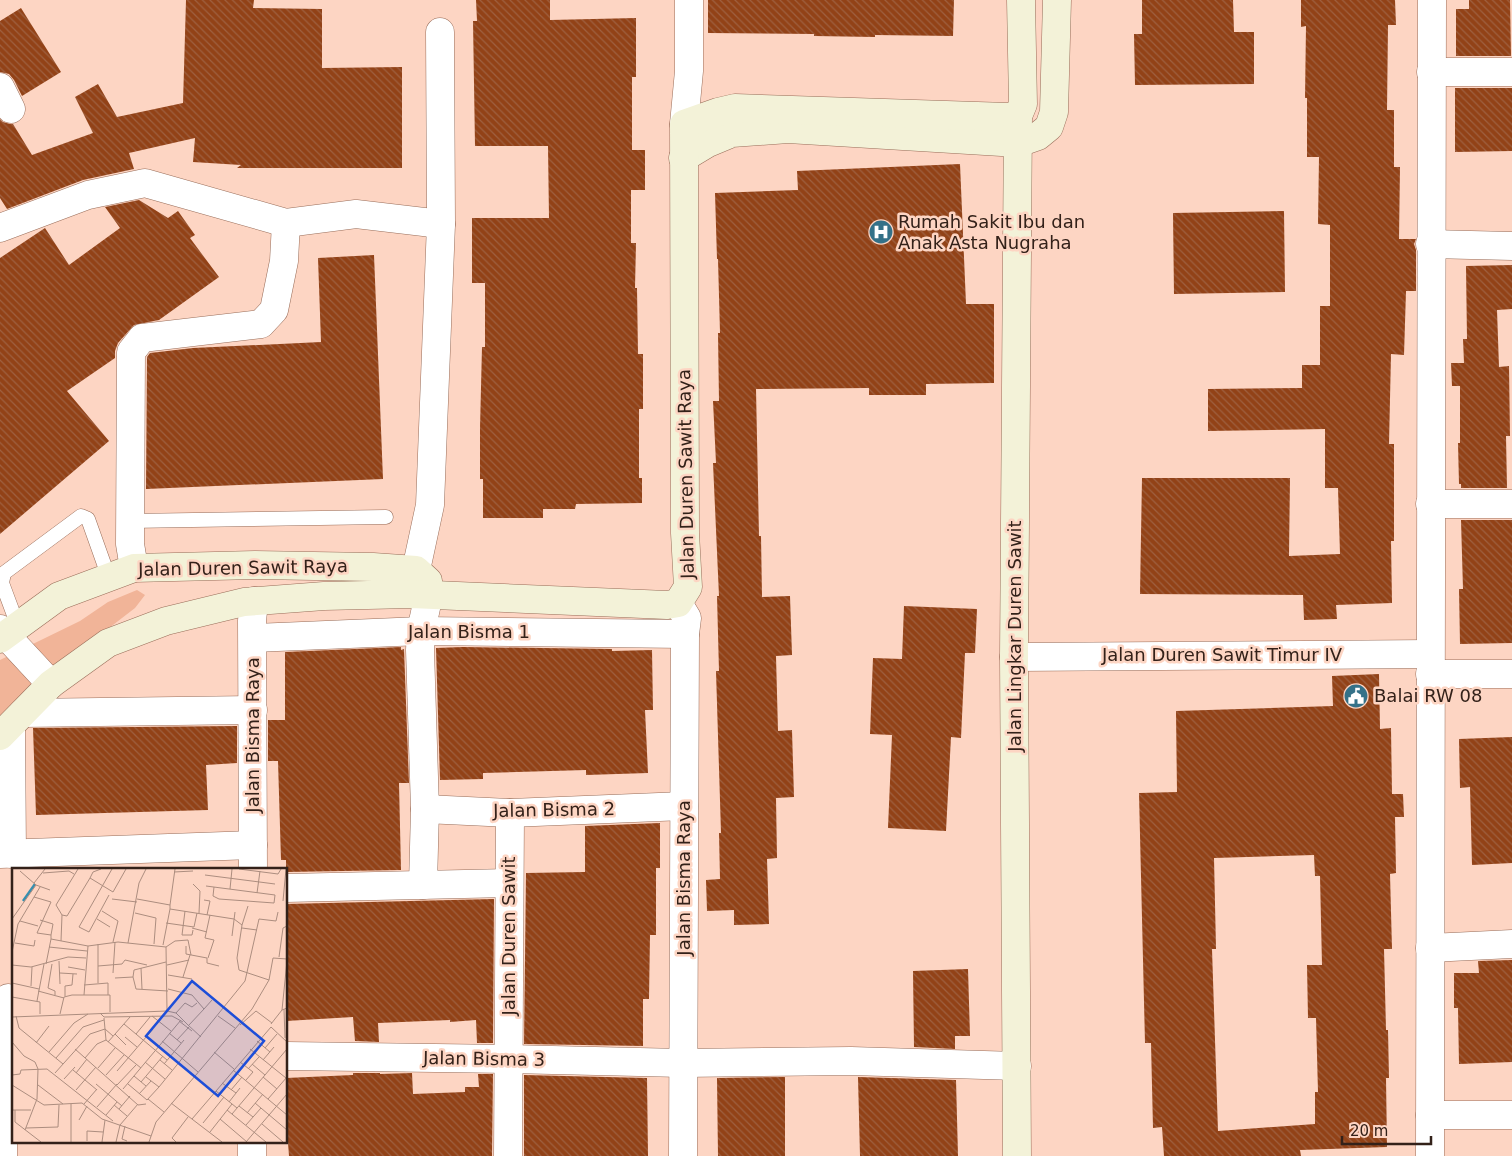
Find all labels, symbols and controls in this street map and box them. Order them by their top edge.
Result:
place label: Rumah Sakit Ibu dan Anak Asta Nugraha [898,211,1085,253]
hospital icon: Rumah Sakit Ibu dan Anak Asta Nugraha [868,219,894,245]
street label: Jalan Duren Sawit Raya [673,369,698,580]
street label: Jalan Lingkar Duren Sawit [1004,520,1025,753]
street label: Jalan Duren Sawit Raya [137,555,348,580]
street label: Jalan Bisma 1 [407,621,530,642]
street label: Jalan Duren Sawit Timur IV [1101,644,1343,665]
street label: Jalan Bisma Raya [242,657,263,814]
public building icon: Balai RW 08 [1343,683,1369,709]
place label: Balai RW 08 [1374,685,1482,706]
street label: Jalan Bisma 2 [492,798,615,821]
street label: Jalan Bisma Raya [673,800,694,957]
street label: Jalan Duren Sawit [498,856,519,1017]
inset map [12,868,288,1144]
street label: Jalan Bisma 3 [422,1047,545,1070]
scale bar [1342,1114,1431,1146]
text: 20 m [1350,1122,1388,1140]

